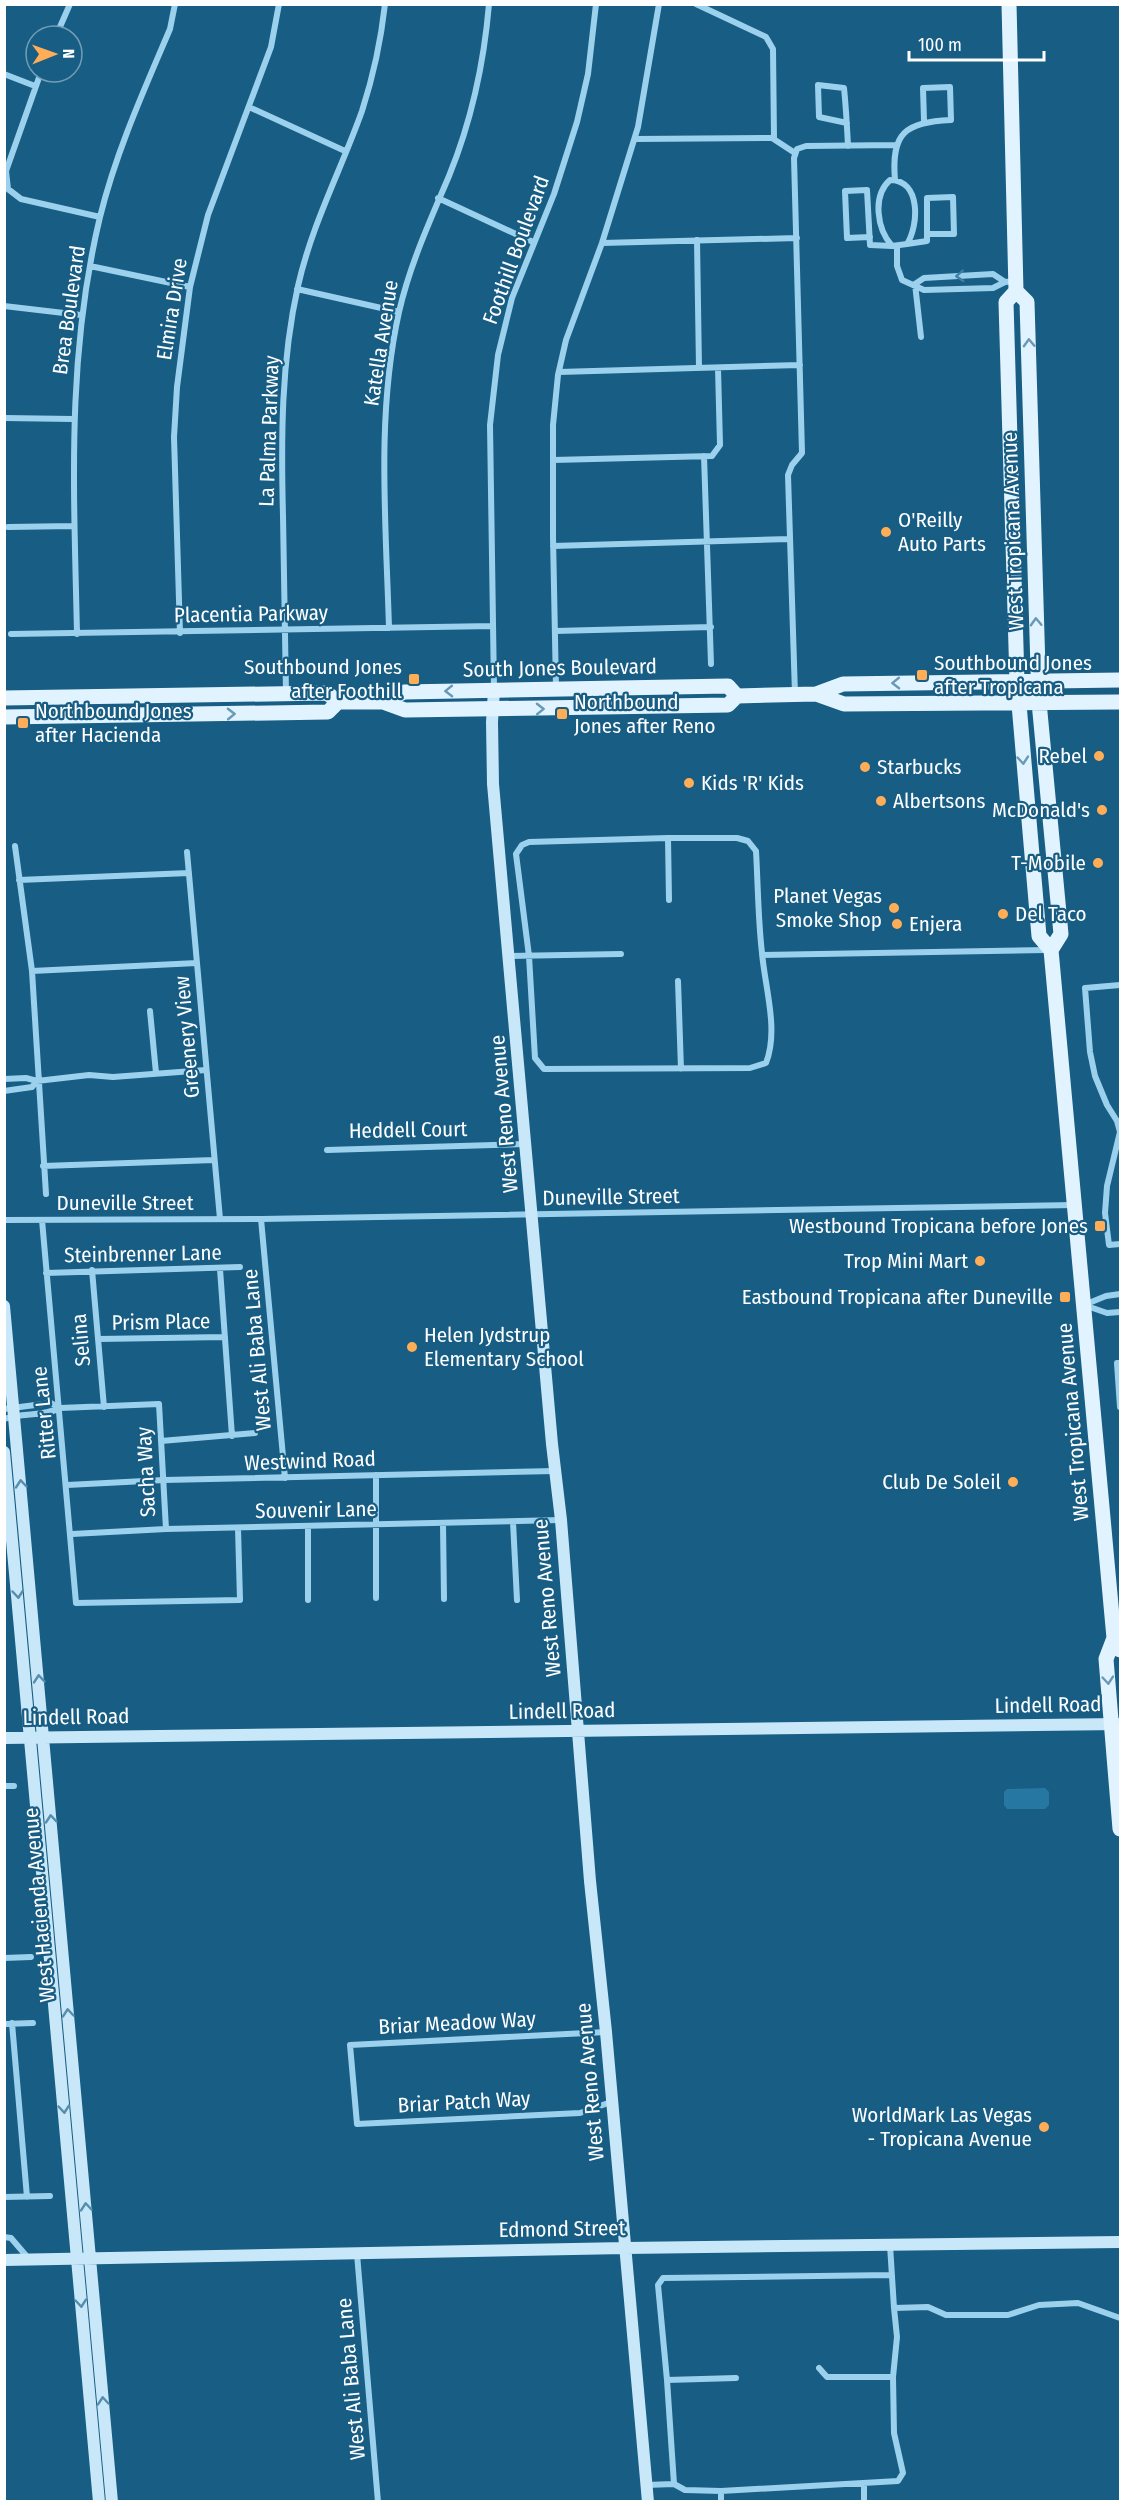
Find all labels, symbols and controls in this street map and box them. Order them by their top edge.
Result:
north arrow [24,24,84,84]
scale bar [909,24,1044,62]
text: 100 m [918,34,962,56]
text: N [59,49,78,59]
street label: Foothill Boulevard [477,172,555,328]
street label: Brea Boulevard [47,244,91,376]
street label: Elmira Drive [151,256,193,362]
one-way arrow [955,269,964,282]
street label: Katella Avenue [358,278,404,408]
one-way arrow [1022,339,1035,348]
street label: La Palma Parkway [253,354,285,507]
street label: West Tropicana Avenue [997,431,1029,631]
place label: O'Reilly Auto Parts [898,507,986,557]
marker: O'Reilly Auto Parts [879,525,893,539]
street label: Placentia Parkway [174,600,329,628]
one-way arrow [1030,618,1042,627]
place label: Southbound Jones after Tropicana [934,650,1092,700]
street label: South Jones Boulevard [463,653,657,683]
place label: Southbound Jones after Foothill [244,654,402,704]
marker: Southbound Jones after Tropicana [915,668,929,682]
marker: Southbound Jones after Foothill [407,672,421,686]
one-way arrow [891,676,900,689]
one-way arrow [444,685,453,697]
place label: Northbound Jones after Reno [574,689,716,739]
place label: Northbound Jones after Hacienda [35,698,192,748]
one-way arrow [535,703,544,715]
marker: Northbound Jones after Reno [555,707,569,721]
one-way arrow [226,708,235,720]
marker: Northbound Jones after Hacienda [16,716,30,730]
place label: Rebel [1038,743,1087,769]
marker: Rebel [1092,749,1106,763]
place label: Starbucks [877,754,962,780]
one-way arrow [1016,756,1029,765]
marker: Starbucks [858,760,872,774]
place label: Kids 'R' Kids [701,770,804,796]
marker: Kids 'R' Kids [682,776,696,790]
place label: Albertsons [893,788,985,814]
marker: Albertsons [874,794,888,808]
place label: McDonald's [992,797,1090,823]
marker: McDonald's [1095,803,1109,817]
place label: T-Mobile [1011,850,1086,876]
marker: T-Mobile [1091,856,1105,870]
place label: Planet Vegas Smoke Shop [773,883,882,933]
marker: Planet Vegas Smoke Shop [887,901,901,915]
place label: Del Taco [1015,901,1087,927]
marker: Del Taco [996,907,1010,921]
place label: Enjera [909,911,962,937]
marker: Enjera [890,917,904,931]
street label: Greenery View [169,975,205,1099]
street label: West Reno Avenue [484,1034,524,1194]
street label: Heddell Court [349,1116,468,1144]
street label: Duneville Street [542,1183,680,1211]
street label: Duneville Street [56,1190,194,1216]
place label: Westbound Tropicana before Jones [789,1213,1088,1239]
marker: Westbound Tropicana before Jones [1093,1219,1107,1233]
street label: Steinbrenner Lane [64,1240,222,1268]
place label: Trop Mini Mart [844,1248,968,1274]
marker: Trop Mini Mart [973,1254,987,1268]
street label: West Ali Baba Lane [237,1268,277,1432]
place label: Eastbound Tropicana after Duneville [742,1284,1053,1310]
marker: Eastbound Tropicana after Duneville [1058,1290,1072,1304]
street label: Prism Place [111,1308,211,1336]
street label: Selina [66,1312,96,1368]
place label: Helen Jydstrup Elementary School [424,1322,584,1372]
street label: West Tropicana Avenue [1051,1322,1095,1522]
marker: Helen Jydstrup Elementary School [405,1340,419,1354]
street label: Ritter Lane [26,1365,62,1461]
street label: Sacha Way [131,1426,161,1518]
street label: Westwind Road [244,1446,376,1476]
place label: Club De Soleil [882,1469,1001,1495]
marker: Club De Soleil [1006,1475,1020,1489]
one-way arrow [15,1480,28,1489]
street label: Souvenir Lane [255,1496,377,1524]
street label: West Reno Avenue [527,1518,567,1678]
one-way arrow [11,1590,24,1599]
one-way arrow [32,1674,45,1683]
one-way arrow [1101,1676,1114,1685]
street label: Lindell Road [994,1691,1102,1719]
street label: Lindell Road [508,1697,616,1725]
street label: Lindell Road [22,1703,130,1731]
street label: West Hacienda Avenue [18,1807,60,2003]
one-way arrow [45,1814,58,1823]
street label: West Reno Avenue [570,2002,610,2162]
street label: Briar Meadow Way [378,2006,537,2040]
one-way arrow [62,2008,75,2017]
street label: Briar Patch Way [397,2086,532,2118]
place label: WorldMark Las Vegas - Tropicana Avenue [852,2102,1032,2152]
one-way arrow [57,2105,70,2114]
marker: WorldMark Las Vegas - Tropicana Avenue [1037,2120,1051,2134]
one-way arrow [80,2203,93,2212]
street label: Edmond Street [498,2215,626,2243]
street label: West Ali Baba Lane [331,2297,371,2461]
one-way arrow [74,2299,87,2308]
one-way arrow [97,2397,110,2406]

